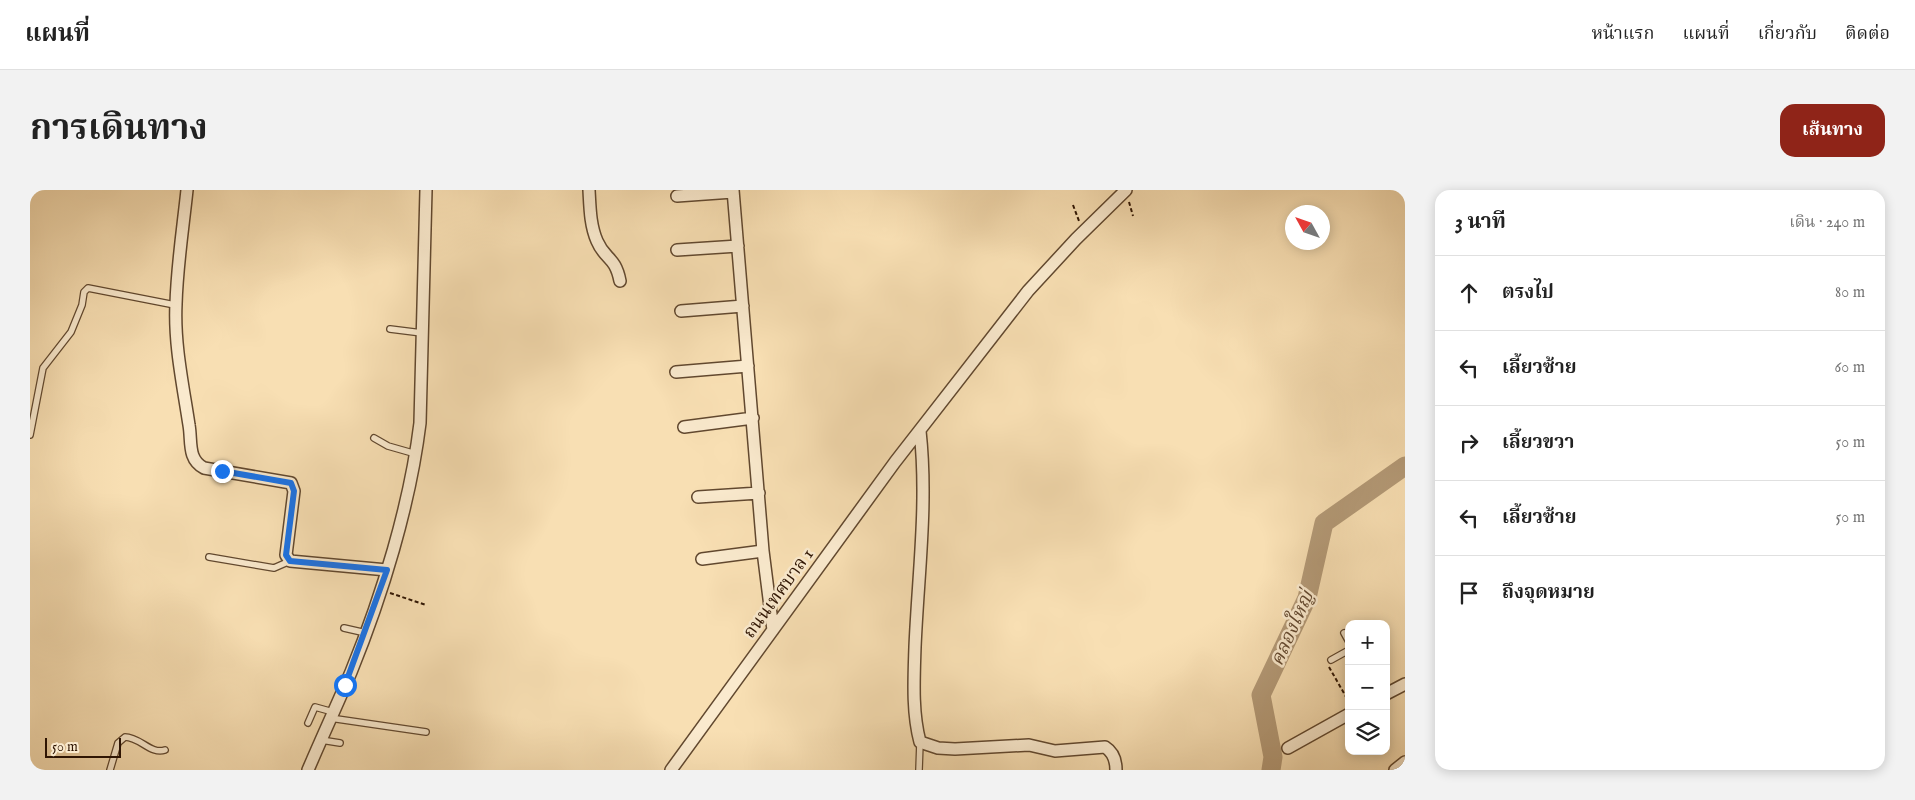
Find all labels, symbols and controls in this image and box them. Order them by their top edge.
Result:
text: แผนที่ [25,19,90,50]
text: หน้าแรก [1591,23,1654,46]
text: แผนที่ [1682,23,1730,46]
text: เกี่ยวกับ [1758,23,1817,46]
text: ติดต่อ [1845,23,1890,46]
button: เส้นทาง [1780,104,1885,157]
text: การเดินทาง [30,107,208,152]
north arrow [1285,205,1330,250]
text: 3 นาที [1455,209,1506,236]
text: เดิน · 240 m [1789,213,1865,233]
icon: ahead [1455,279,1483,307]
text: ตรงไป [1502,281,1554,305]
text: 80 m [1835,283,1865,303]
icon: left [1455,354,1483,382]
text: เลี้ยวซ้าย [1502,356,1576,380]
text: 60 m [1835,358,1865,378]
icon: right [1455,429,1483,457]
text: เลี้ยวขวา [1502,431,1574,455]
text: 50 m [1836,433,1865,453]
route end [211,460,234,483]
icon: left [1455,504,1483,532]
text: เลี้ยวซ้าย [1502,506,1576,530]
text: 50 m [1836,508,1865,528]
street label: ถนนเทศบาล 1 [739,544,820,643]
icon: arrive [1455,579,1483,607]
text: ถึงจุดหมาย [1502,581,1595,605]
water label: คลองใหญ่ [1263,584,1321,670]
map controls [1345,620,1390,755]
button: + [1345,620,1390,665]
button: − [1345,665,1390,710]
route start [334,674,357,697]
button: layers [1345,710,1390,755]
scale bar [45,735,121,758]
text: 50 m [52,738,78,756]

